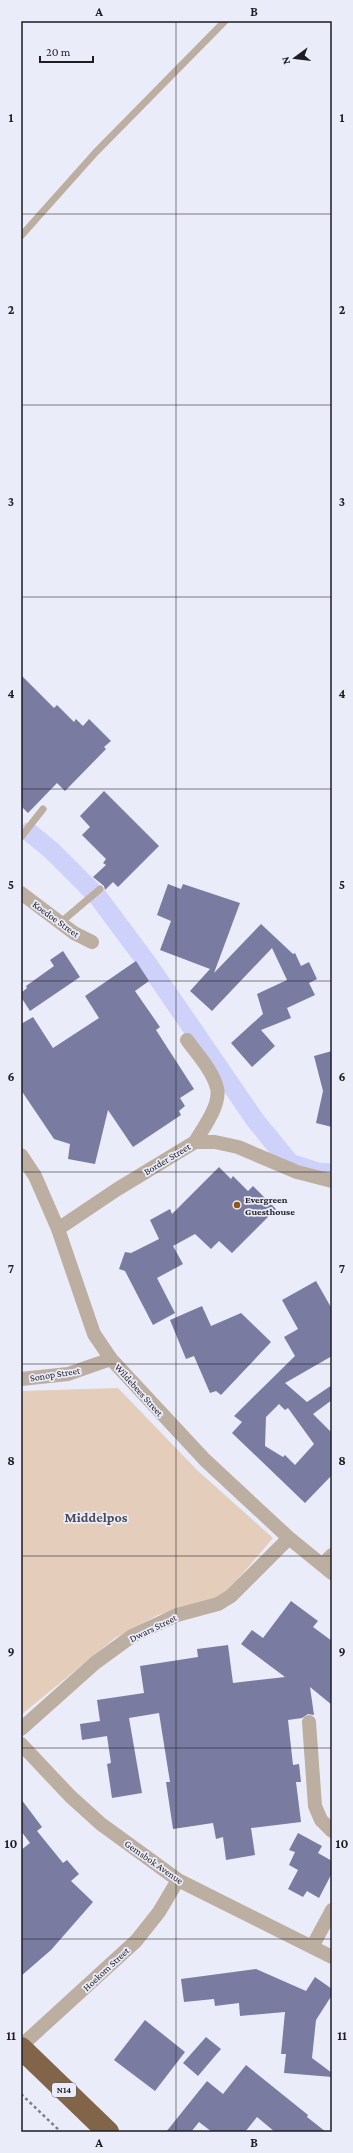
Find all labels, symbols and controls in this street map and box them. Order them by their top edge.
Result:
text: A [94,4,103,19]
text: B [250,4,258,19]
scale bar [40,38,93,64]
north arrow [275,38,315,78]
text: 20 m [46,45,71,59]
text: N [278,55,292,66]
text: 1 [9,110,14,125]
text: 1 [340,110,345,125]
text: 2 [8,302,15,317]
text: 2 [339,302,346,317]
text: 3 [8,494,14,509]
text: 3 [339,494,345,509]
text: 4 [7,686,15,701]
text: 4 [338,686,346,701]
text: 5 [8,877,14,892]
text: 5 [339,877,345,892]
street label: Koedoe Street [31,898,82,940]
text: 6 [7,1069,15,1084]
text: 6 [338,1069,346,1084]
street label: Border Street [142,1140,193,1177]
place label: Evergreen Guesthouse [245,1194,295,1217]
marker: Evergreen Guesthouse [232,1200,242,1210]
text: 7 [8,1261,14,1276]
text: 7 [339,1261,345,1276]
street label: Wildebees Street [112,1361,166,1419]
street label: Sonop Street [29,1365,81,1383]
text: 8 [7,1453,15,1468]
text: 8 [338,1453,346,1468]
district label: Middelpos [65,1509,128,1525]
street label: Dwars Street [128,1612,179,1644]
text: 9 [7,1644,15,1659]
text: 9 [338,1644,346,1659]
text: 10 [5,1836,17,1851]
text: 10 [336,1836,348,1851]
street label: Gemsbok Avenue [123,1838,186,1887]
street label: Hoekom Street [81,1944,132,1993]
text: 11 [6,2028,16,2043]
text: 11 [337,2028,347,2043]
road number: N14 [52,2083,76,2097]
text: A [94,2135,103,2150]
text: B [250,2135,258,2150]

